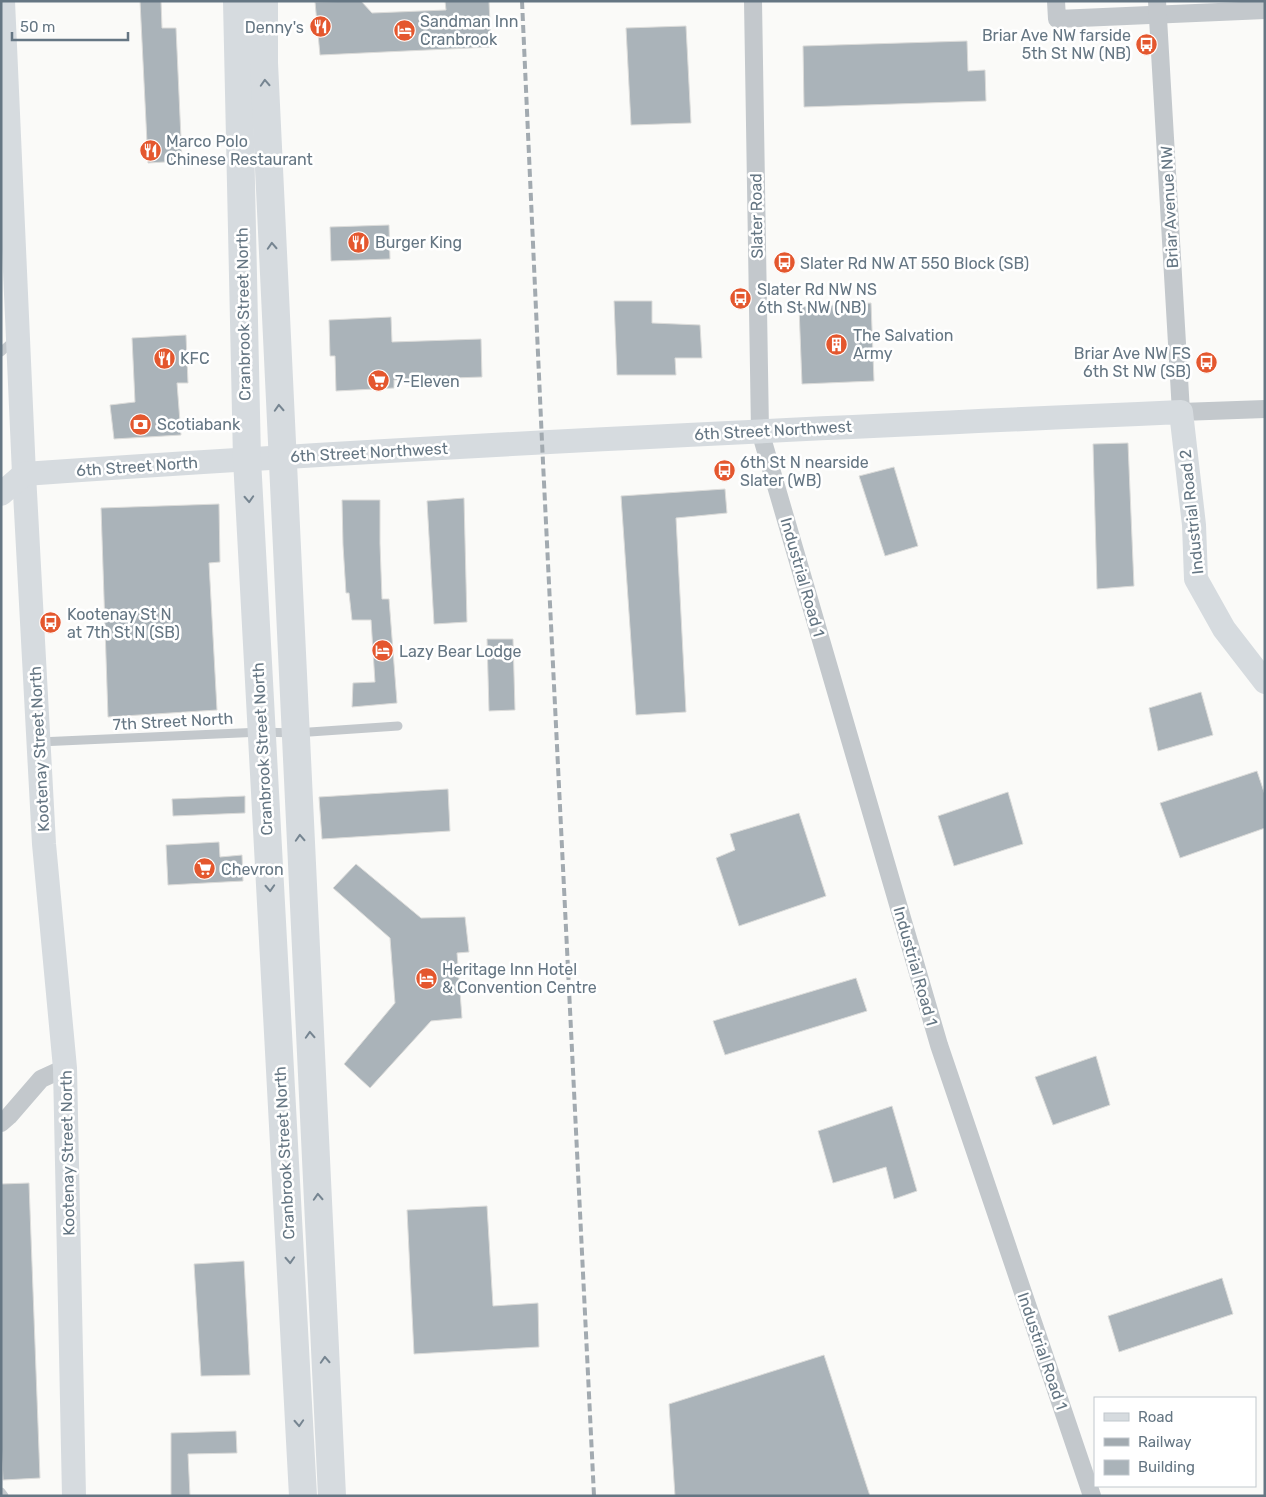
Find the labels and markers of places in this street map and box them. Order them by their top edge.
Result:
place label: Sandman Inn Cranbrook [420,12,518,49]
restaurant icon: Denny's [308,15,332,39]
place label: Denny's [245,18,304,37]
hotel icon: Sandman Inn Cranbrook [392,18,416,42]
place label: Briar Ave NW farside 5th St NW (NB) [982,26,1131,63]
bus stop icon: Briar Ave NW farside 5th St NW (NB) [1135,32,1159,56]
place label: Marco Polo Chinese Restaurant [166,132,313,169]
restaurant icon: Marco Polo Chinese Restaurant [138,138,162,162]
restaurant icon: Burger King [347,230,371,254]
place label: Burger King [375,233,462,252]
bus stop icon: Slater Rd NW AT 550 Block (SB) [772,251,796,275]
place label: Slater Rd NW AT 550 Block (SB) [800,254,1029,273]
place label: Slater Rd NW NS 6th St NW (NB) [757,280,877,317]
bus stop icon: Slater Rd NW NS 6th St NW (NB) [729,286,753,310]
place label: The Salvation Army [853,326,954,363]
building icon: The Salvation Army [825,332,849,356]
place label: Briar Ave NW FS 6th St NW (SB) [1074,344,1191,381]
restaurant icon: KFC [152,346,176,370]
place label: KFC [180,349,210,368]
bus stop icon: Briar Ave NW FS 6th St NW (SB) [1195,350,1219,374]
supermarket icon: 7-Eleven [367,369,391,393]
place label: 7-Eleven [395,372,460,391]
bank icon: Scotiabank [129,412,153,436]
place label: Scotiabank [157,415,241,434]
place label: 6th St N nearside Slater (WB) [740,453,869,490]
bus stop icon: 6th St N nearside Slater (WB) [712,459,736,483]
place label: Kootenay St N at 7th St N (SB) [67,605,180,642]
bus stop icon: Kootenay St N at 7th St N (SB) [39,611,63,635]
hotel icon: Lazy Bear Lodge [371,639,395,663]
place label: Lazy Bear Lodge [399,642,521,661]
supermarket icon: Chevron [193,857,217,881]
place label: Chevron [221,860,284,879]
place label: Heritage Inn Hotel & Convention Centre [442,960,597,997]
hotel icon: Heritage Inn Hotel & Convention Centre [414,966,438,990]

